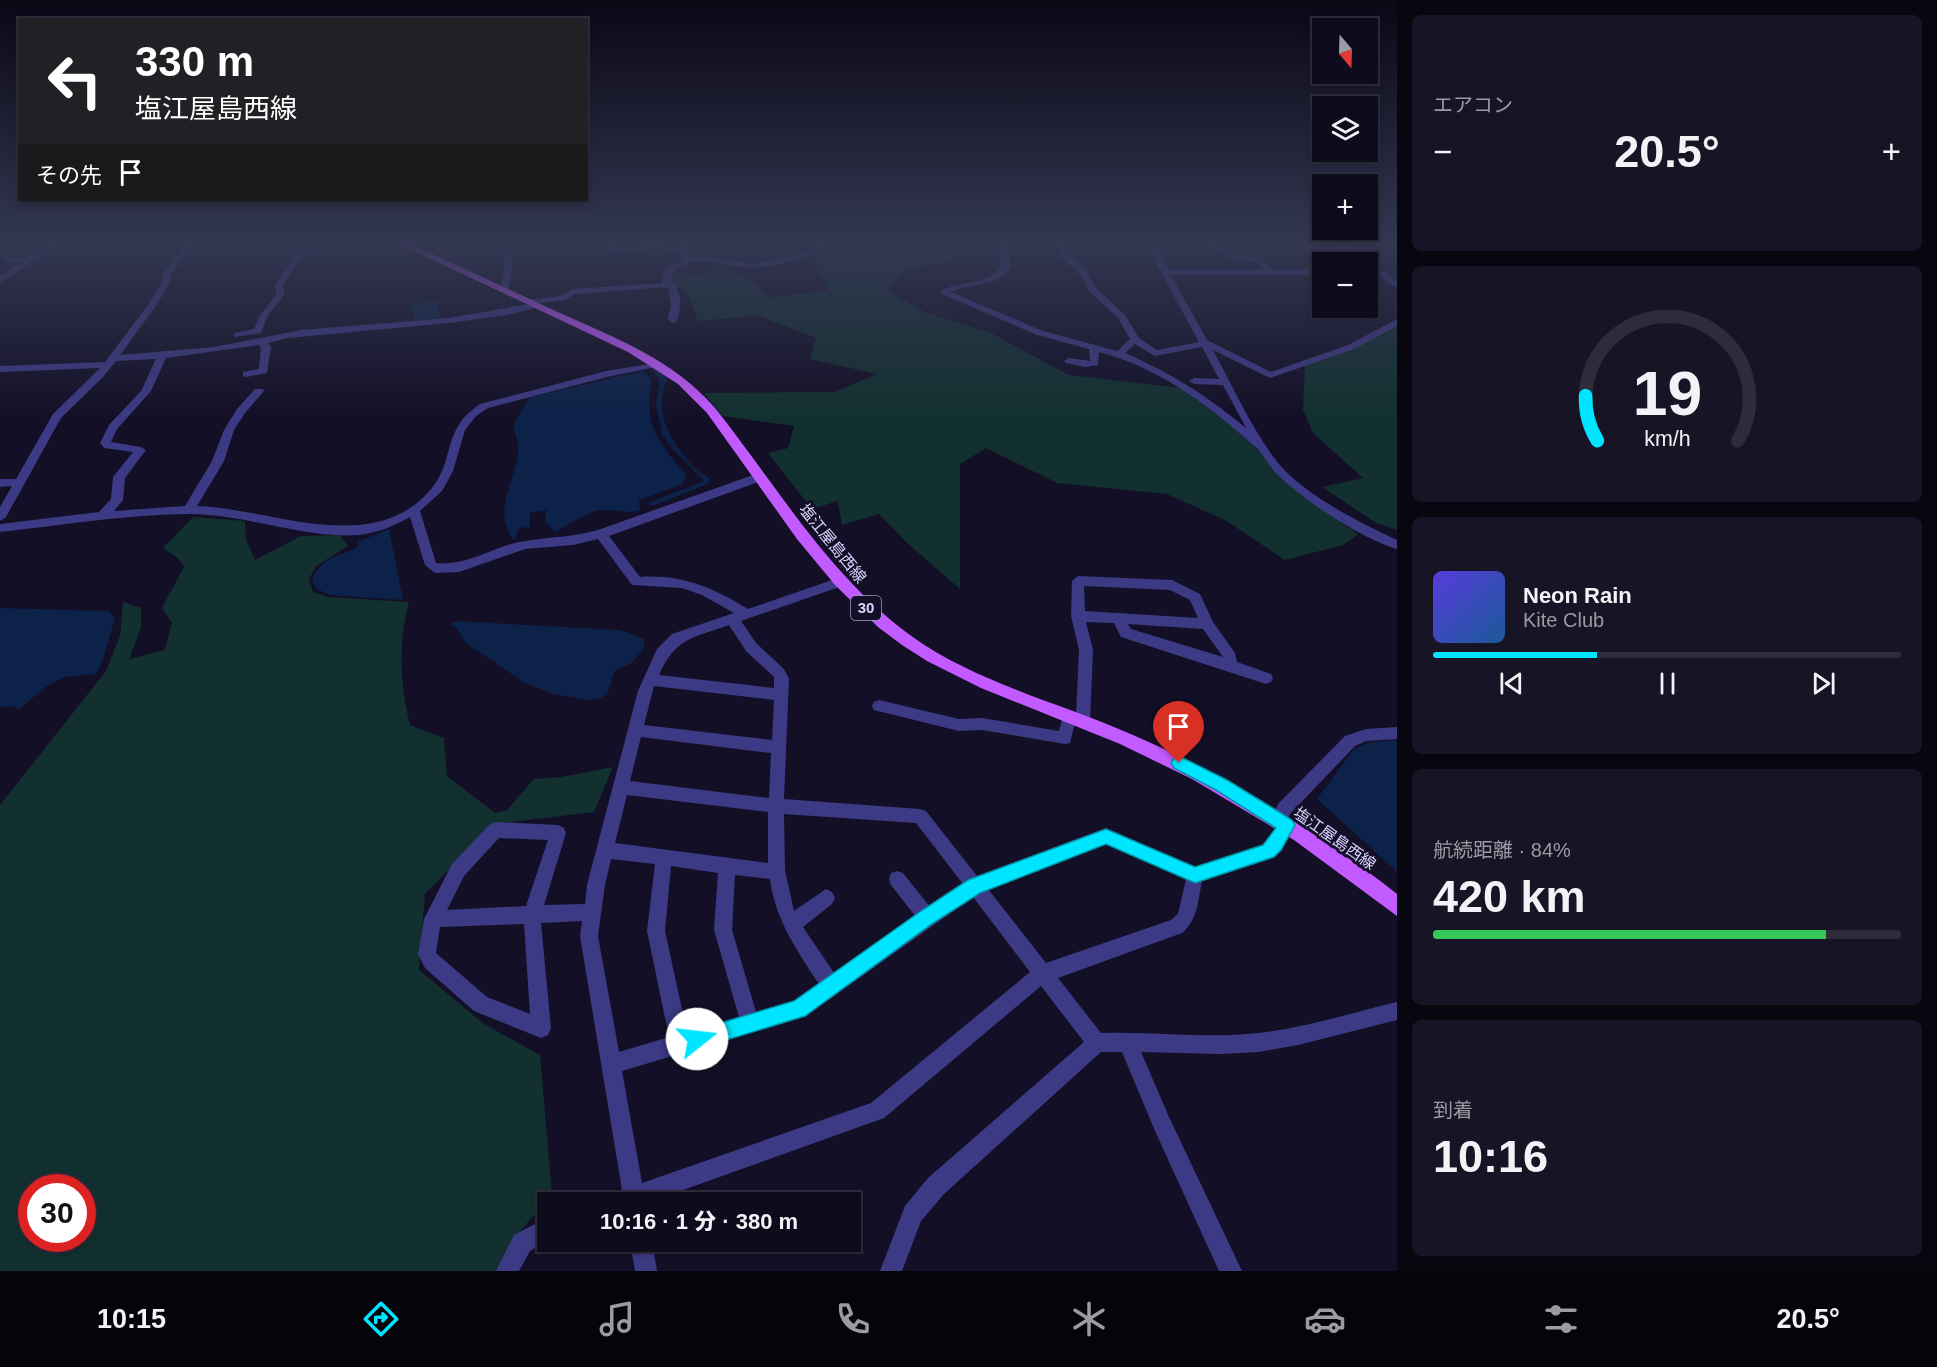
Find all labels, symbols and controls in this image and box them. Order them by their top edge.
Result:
north arrow [1312,18,1378,84]
map controls [1312,18,1378,318]
text: 330 m [135,38,254,85]
icon: left [36,42,114,120]
text: 塩江屋島西線 [135,94,297,124]
text: エアコン [1433,94,1513,116]
button: layers [1312,96,1378,162]
text: 20.5° [1614,126,1720,177]
text: − [1433,133,1452,170]
text: + [1882,133,1901,170]
icon: arrive [114,156,147,189]
text: その先 [36,163,102,188]
button: + [1312,174,1378,240]
button: − [1312,252,1378,318]
text: 19 [1632,359,1702,428]
text: km/h [1644,428,1690,452]
street label: 塩江屋島西線 [796,501,869,586]
text: Neon Rain [1523,583,1632,608]
road number: 30 [851,596,881,620]
text: Kite Club [1523,609,1604,631]
icon: previous [1495,667,1528,700]
icon: pause [1651,667,1684,700]
icon: next [1807,667,1840,700]
pin [1153,701,1204,763]
icon: arrive [1162,710,1195,743]
street label: 塩江屋島西線 [1291,804,1379,873]
text: 航続距離 · 84% [1433,839,1571,861]
text: 420 km [1433,871,1586,922]
position arrow [665,1007,729,1071]
text: 到着 [1433,1099,1473,1121]
text: 10:16 [1433,1131,1548,1182]
speed limit sign: 30 [18,1174,96,1252]
text: 10:16 · 1 分 · 380 m [600,1209,798,1234]
icon: directions [360,1298,402,1340]
icon: music [596,1298,638,1340]
icon: phone [832,1298,874,1340]
icon: climate [1068,1298,1110,1340]
icon: car [1304,1298,1346,1340]
icon: filters [1540,1298,1582,1340]
text: 10:15 [97,1304,166,1334]
text: 20.5° [1777,1304,1840,1334]

